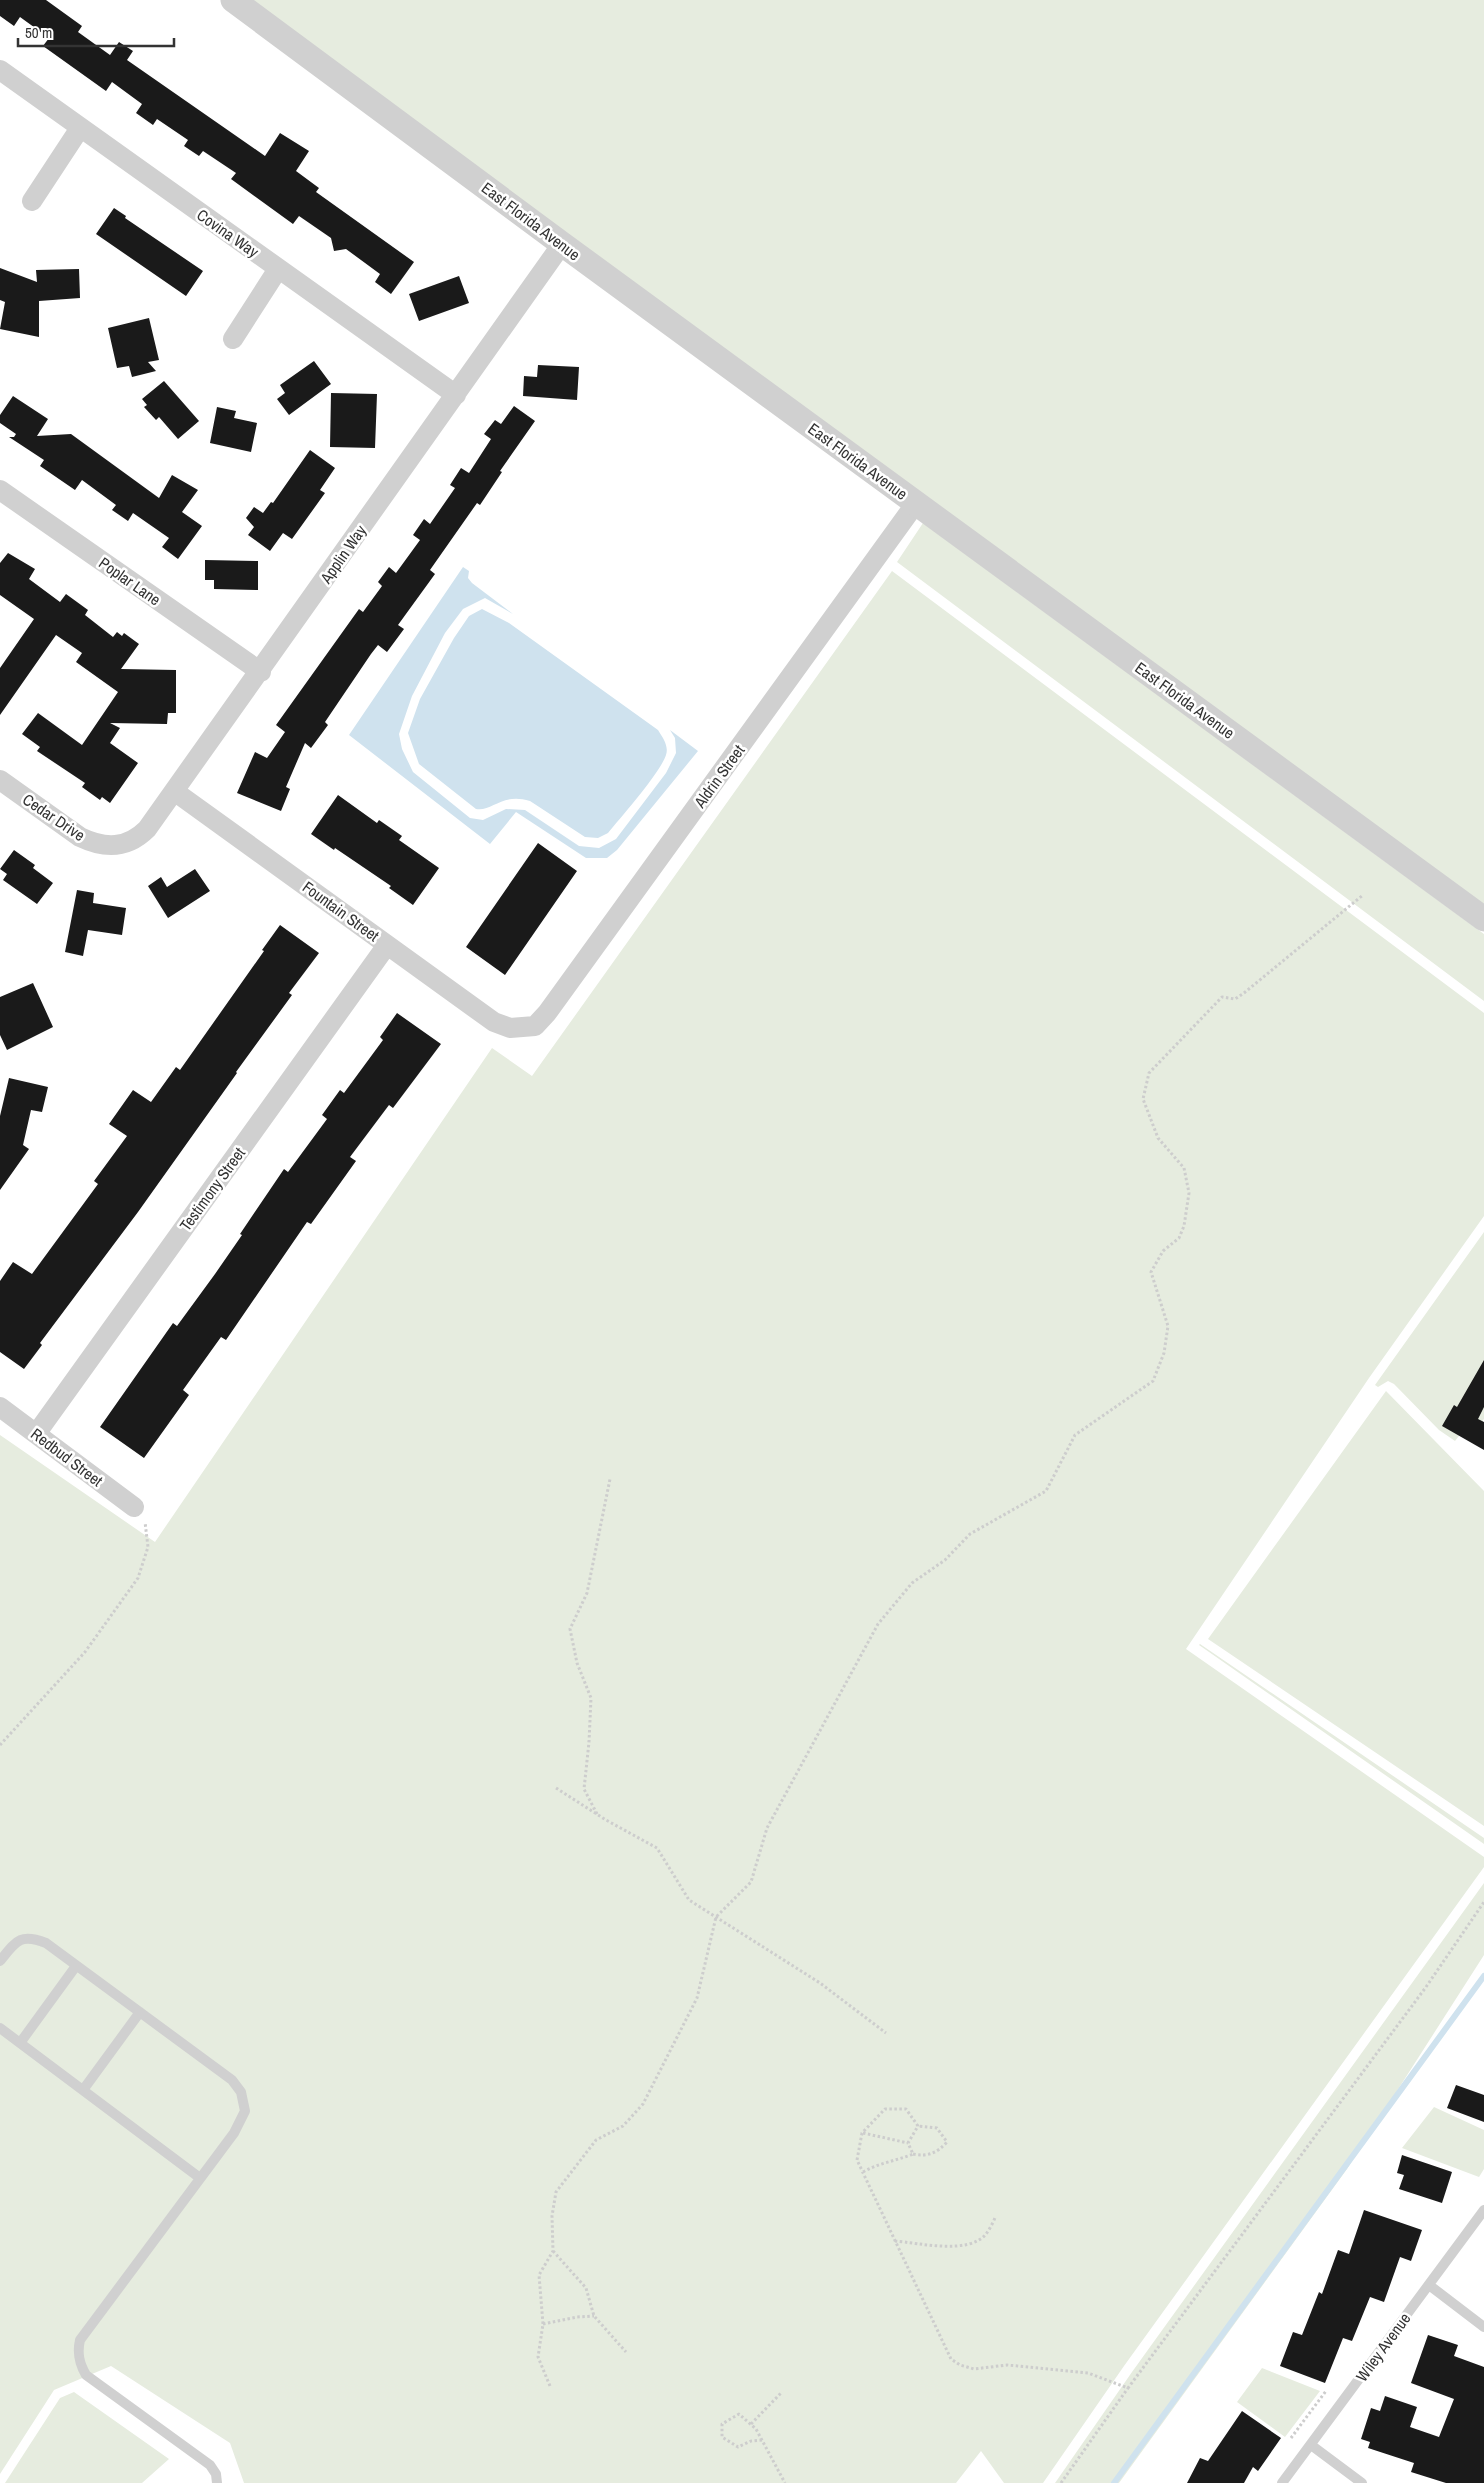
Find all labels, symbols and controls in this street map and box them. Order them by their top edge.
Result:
scale bar [18,15,174,47]
text: 50 m [25,22,52,43]
street label: East Florida Avenue [477,177,585,265]
street label: Covina Way [193,204,264,263]
street label: East Florida Avenue [804,417,912,505]
street label: Applin Way [314,520,371,588]
street label: Poplar Lane [95,552,165,610]
street label: East Florida Avenue [1131,656,1239,744]
street label: Aldrin Street [688,740,750,813]
street label: Cedar Drive [19,788,89,846]
street label: Fountain Street [298,876,384,946]
street label: Testimony Street [174,1142,250,1235]
street label: Redbud Street [27,1423,108,1491]
street label: Wiley Avenue [1351,2308,1415,2386]

